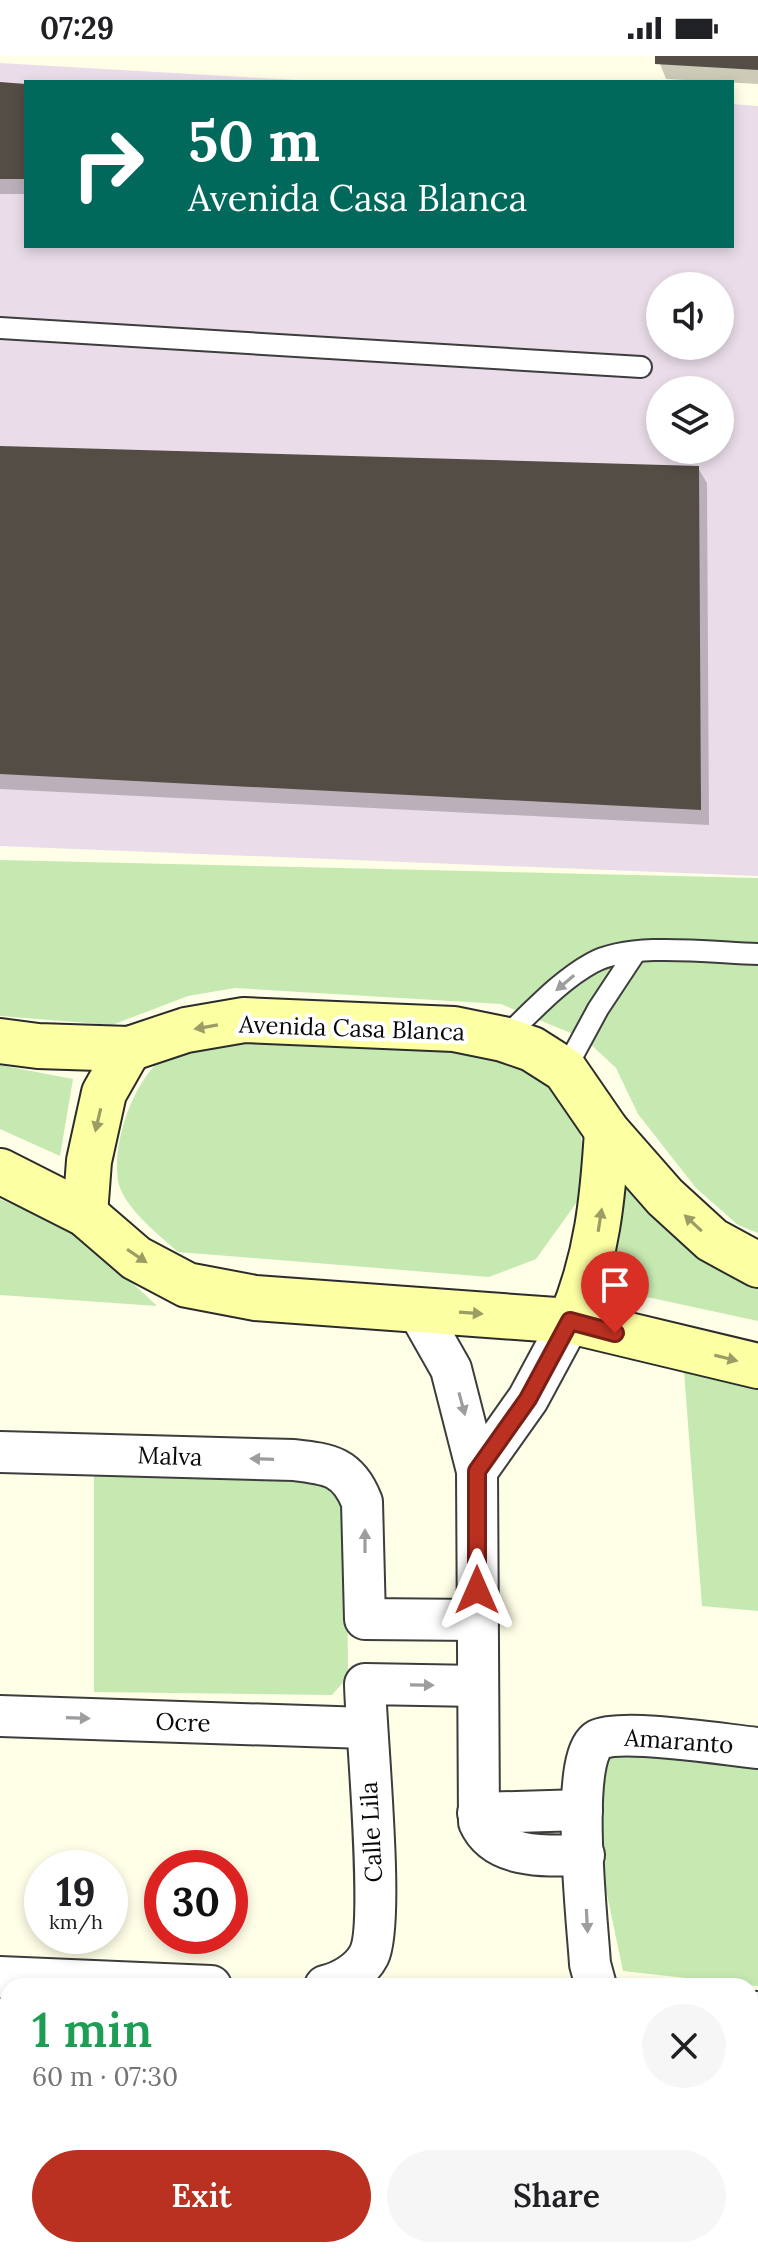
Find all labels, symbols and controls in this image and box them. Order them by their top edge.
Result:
text: 07:29 [40,9,114,47]
text: 50 m [188,105,320,176]
icon: right [56,112,160,216]
text: Avenida Casa Blanca [188,175,527,221]
map controls [646,272,734,464]
button: sound [646,272,734,360]
button: layers [646,376,734,464]
one-way arrow [555,974,575,991]
street label: Avenida Casa Blanca [237,1009,466,1047]
one-way arrow [194,1021,219,1033]
one-way arrow [91,1108,104,1133]
one-way arrow [594,1207,606,1232]
one-way arrow [684,1214,703,1232]
one-way arrow [126,1248,147,1263]
pin [581,1251,649,1333]
icon: arrive [593,1263,637,1307]
one-way arrow [459,1307,484,1320]
one-way arrow [714,1352,739,1365]
one-way arrow [456,1392,468,1417]
street label: Malva [137,1439,203,1473]
one-way arrow [249,1452,274,1465]
one-way arrow [358,1528,371,1553]
position arrow [435,1548,519,1632]
one-way arrow [410,1679,435,1692]
street label: Ocre [155,1706,211,1738]
one-way arrow [66,1712,91,1725]
street label: Amaranto [622,1722,735,1760]
street label: Calle Lila [353,1781,389,1883]
speed limit sign: 30 [144,1850,248,1954]
text: 19 [56,1866,96,1917]
text: km/h [49,1909,103,1934]
one-way arrow [581,1909,594,1934]
text: 1 min [32,1999,152,2060]
button: close [642,2004,726,2088]
text: 60 m · 07:30 [32,2060,178,2093]
button: Exit [32,2150,371,2242]
button: Share [387,2150,726,2242]

